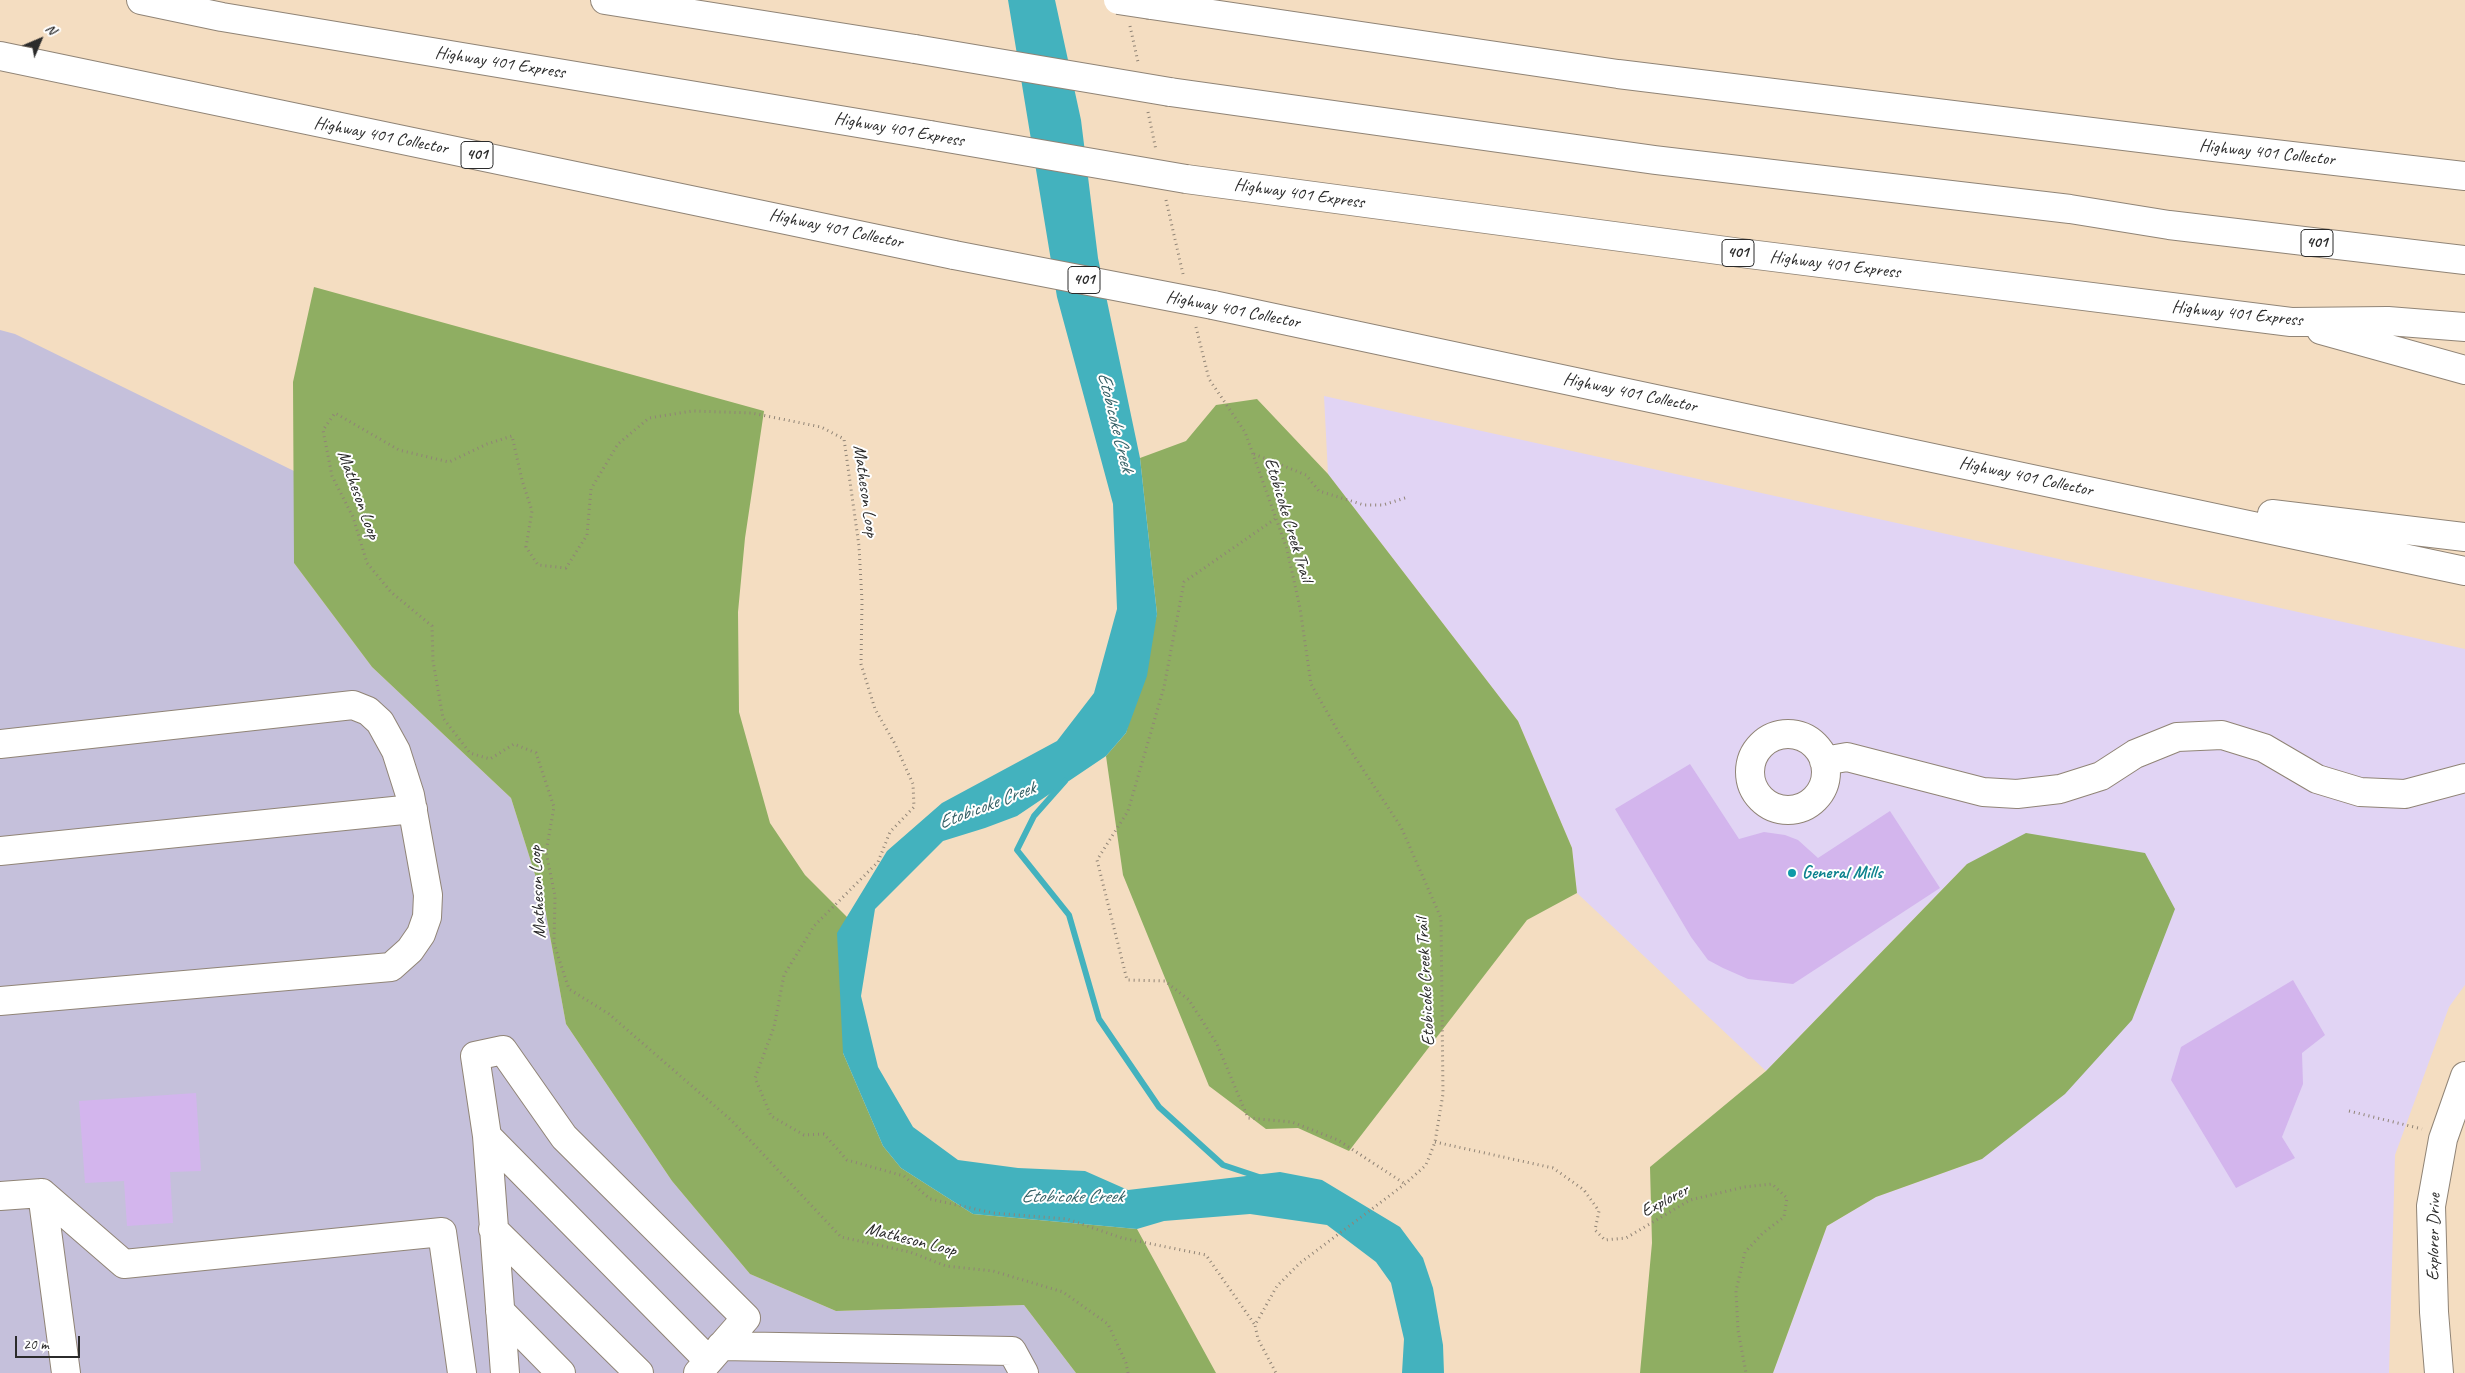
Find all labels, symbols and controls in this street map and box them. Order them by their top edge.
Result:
north arrow [15,15,65,65]
text: N [42,20,60,38]
street label: Highway 401 Express [434,42,566,84]
street label: Highway 401 Express [833,108,965,152]
street label: Highway 401 Collector [312,112,450,160]
street label: Highway 401 Collector [2198,135,2336,171]
road number: 401 [461,142,493,168]
street label: Highway 401 Express [1233,174,1365,214]
street label: Highway 401 Collector [767,204,905,254]
road number: 401 [2301,230,2333,256]
road number: 401 [1722,240,1754,266]
street label: Highway 401 Express [1769,246,1901,284]
road number: 401 [1068,266,1100,294]
street label: Highway 401 Collector [1164,286,1302,334]
street label: Highway 401 Express [2171,296,2303,332]
street label: Highway 401 Collector [1561,368,1699,418]
water label: Etobicoke Creek [1092,370,1138,474]
street label: Matheson Loop [848,443,882,539]
street label: Matheson Loop [332,448,384,542]
street label: Highway 401 Collector [1957,452,2095,502]
street label: Etobicoke Creek Trail [1259,456,1317,584]
water label: Etobicoke Creek [935,777,1039,835]
street label: Matheson Loop [525,845,551,939]
place label: General Mills [1802,862,1882,884]
marker: General Mills [1786,867,1798,879]
street label: Etobicoke Creek Trail [1412,917,1440,1047]
street label: Explorer [1637,1180,1693,1222]
water label: Etobicoke Creek [1021,1186,1123,1208]
street label: Explorer Drive [2422,1193,2446,1281]
street label: Matheson Loop [863,1218,959,1262]
scale bar [18,1326,82,1358]
text: 20 m [23,1335,49,1354]

